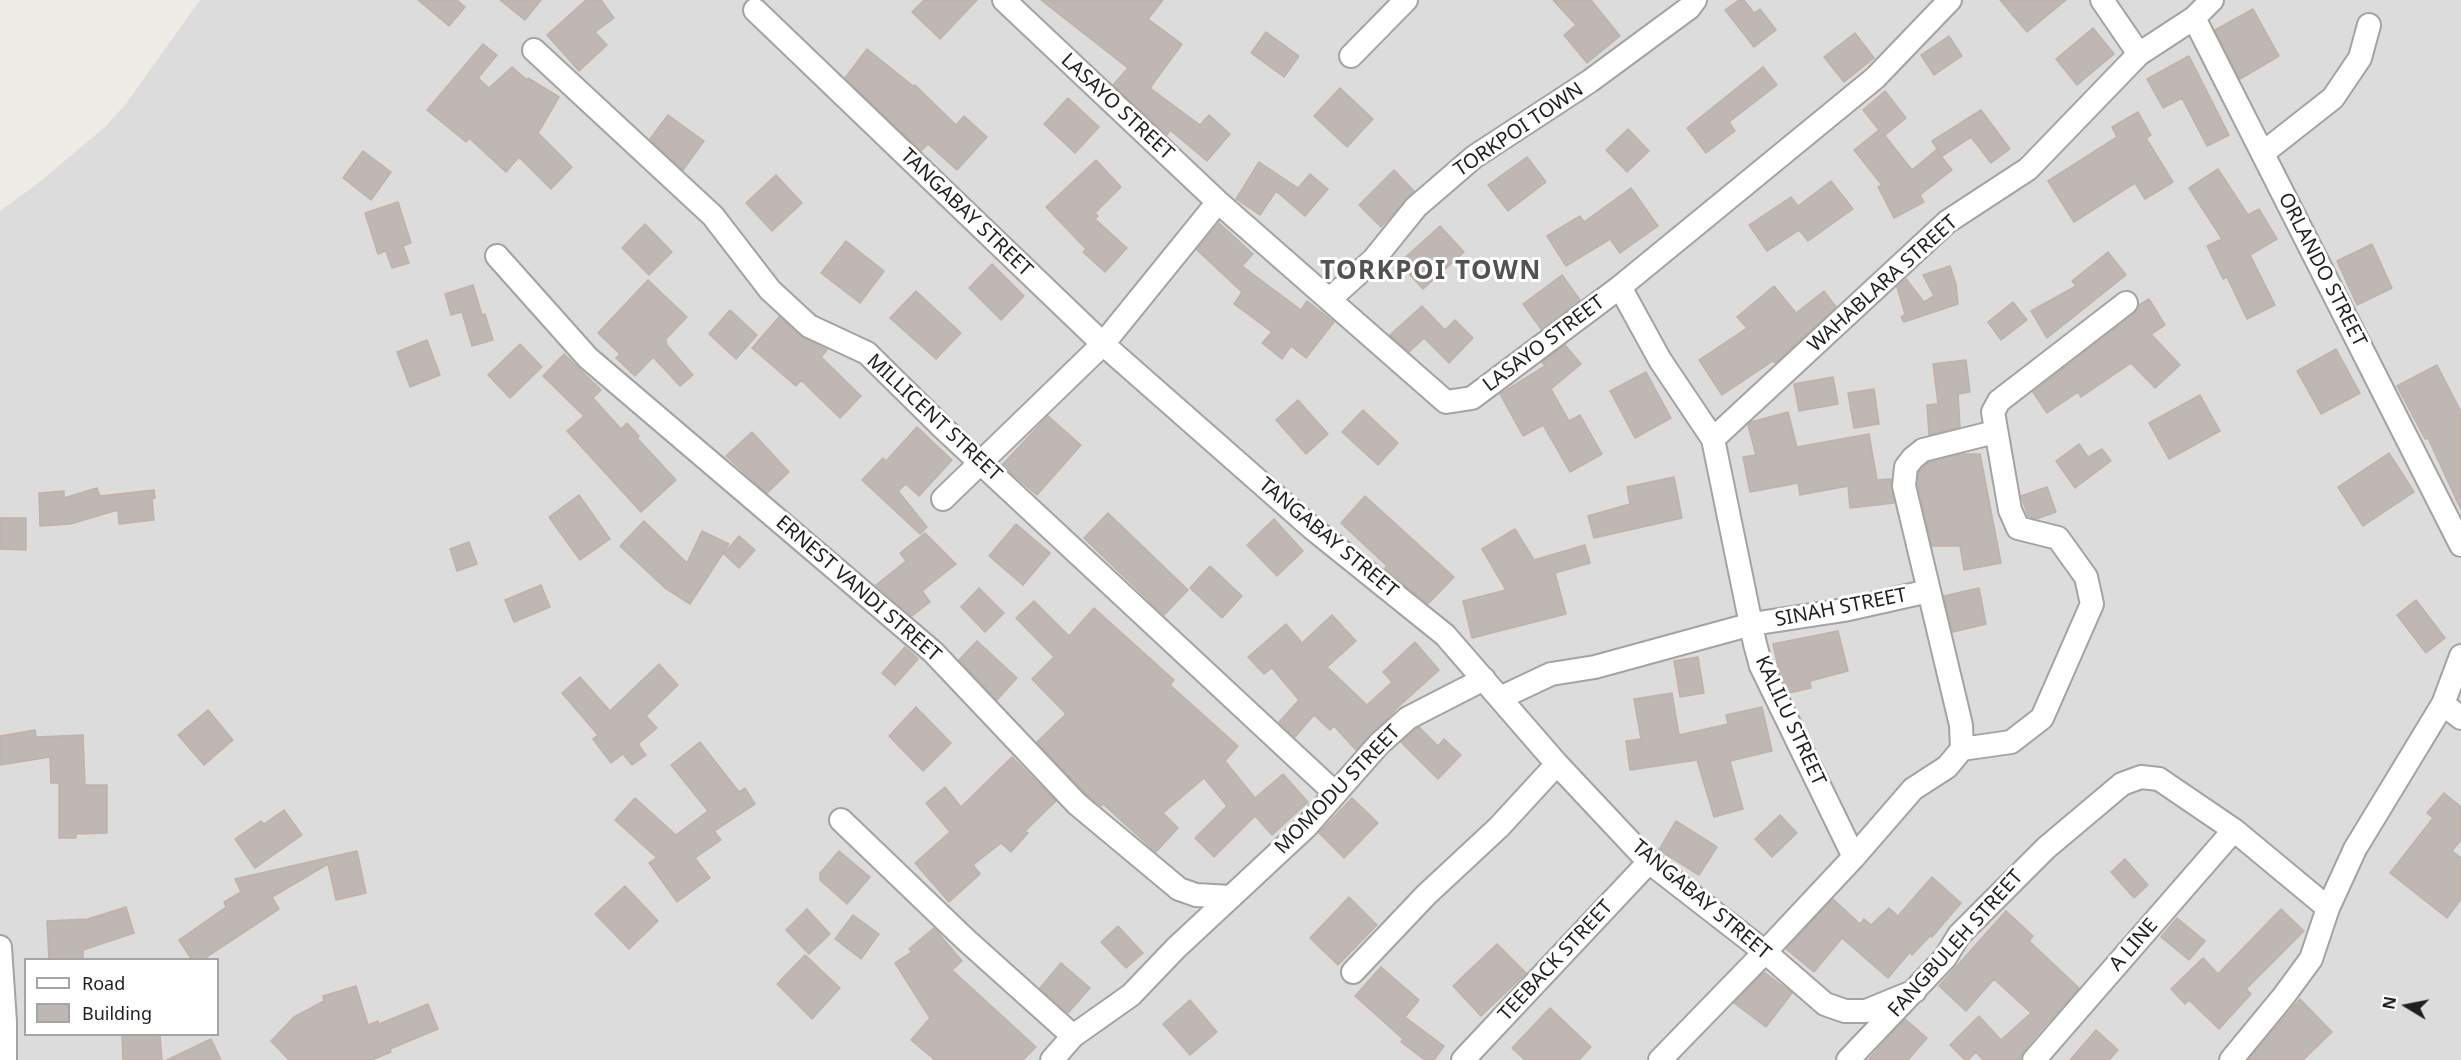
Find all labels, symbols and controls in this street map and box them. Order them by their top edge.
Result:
street label: LASAYO STREET [1056,49,1178,165]
street label: TORKPOI TOWN [1450,78,1588,182]
street label: TANGABAY STREET [895,144,1037,282]
street label: ORLANDO STREET [2273,189,2371,351]
street label: WAHABLARA STREET [1803,211,1963,357]
district label: TORKPOI TOWN [1320,256,1542,288]
street label: LASAYO STREET [1479,291,1609,397]
street label: MILLICENT STREET [862,349,1006,487]
street label: TANGABAY STREET [1254,473,1402,603]
street label: ERNEST VANDI STREET [771,511,945,667]
street label: SINAH STREET [1773,583,1909,633]
street label: KALILU STREET [1749,652,1831,790]
street label: MOMODU STREET [1270,721,1406,859]
street label: TANGABAY STREET [1627,835,1775,965]
street label: FANGBULEH STREET [1884,865,2028,1023]
street label: TEEBACK STREET [1494,895,1618,1027]
street label: A LINE [2105,914,2163,976]
legend [24,958,219,1036]
text: Road [82,971,125,995]
north arrow [2377,976,2437,1036]
text: N [2377,995,2401,1011]
text: Building [82,1001,152,1025]

